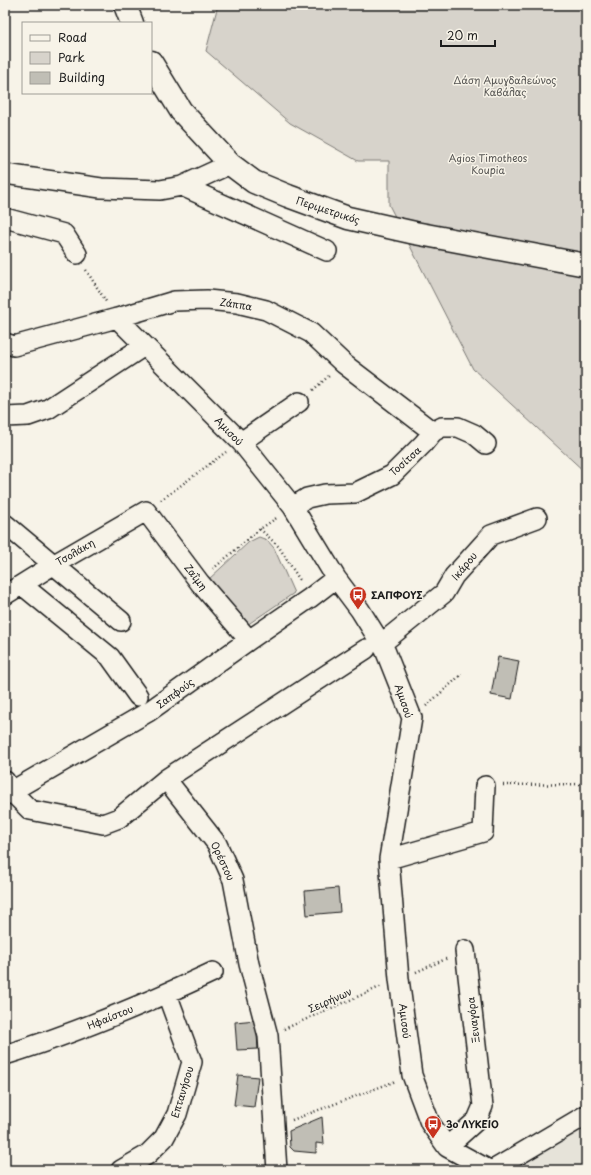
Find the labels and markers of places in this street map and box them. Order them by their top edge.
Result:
bus stop icon: ΣΑΠΦΟΥΣ [348,585,368,610]
place label: ΣΑΠΦΟΥΣ [371,587,423,602]
bus stop icon: 3ο ΛΥΚΕΙΟ [423,1114,443,1139]
place label: 3ο ΛΥΚΕΙΟ [446,1116,499,1131]

